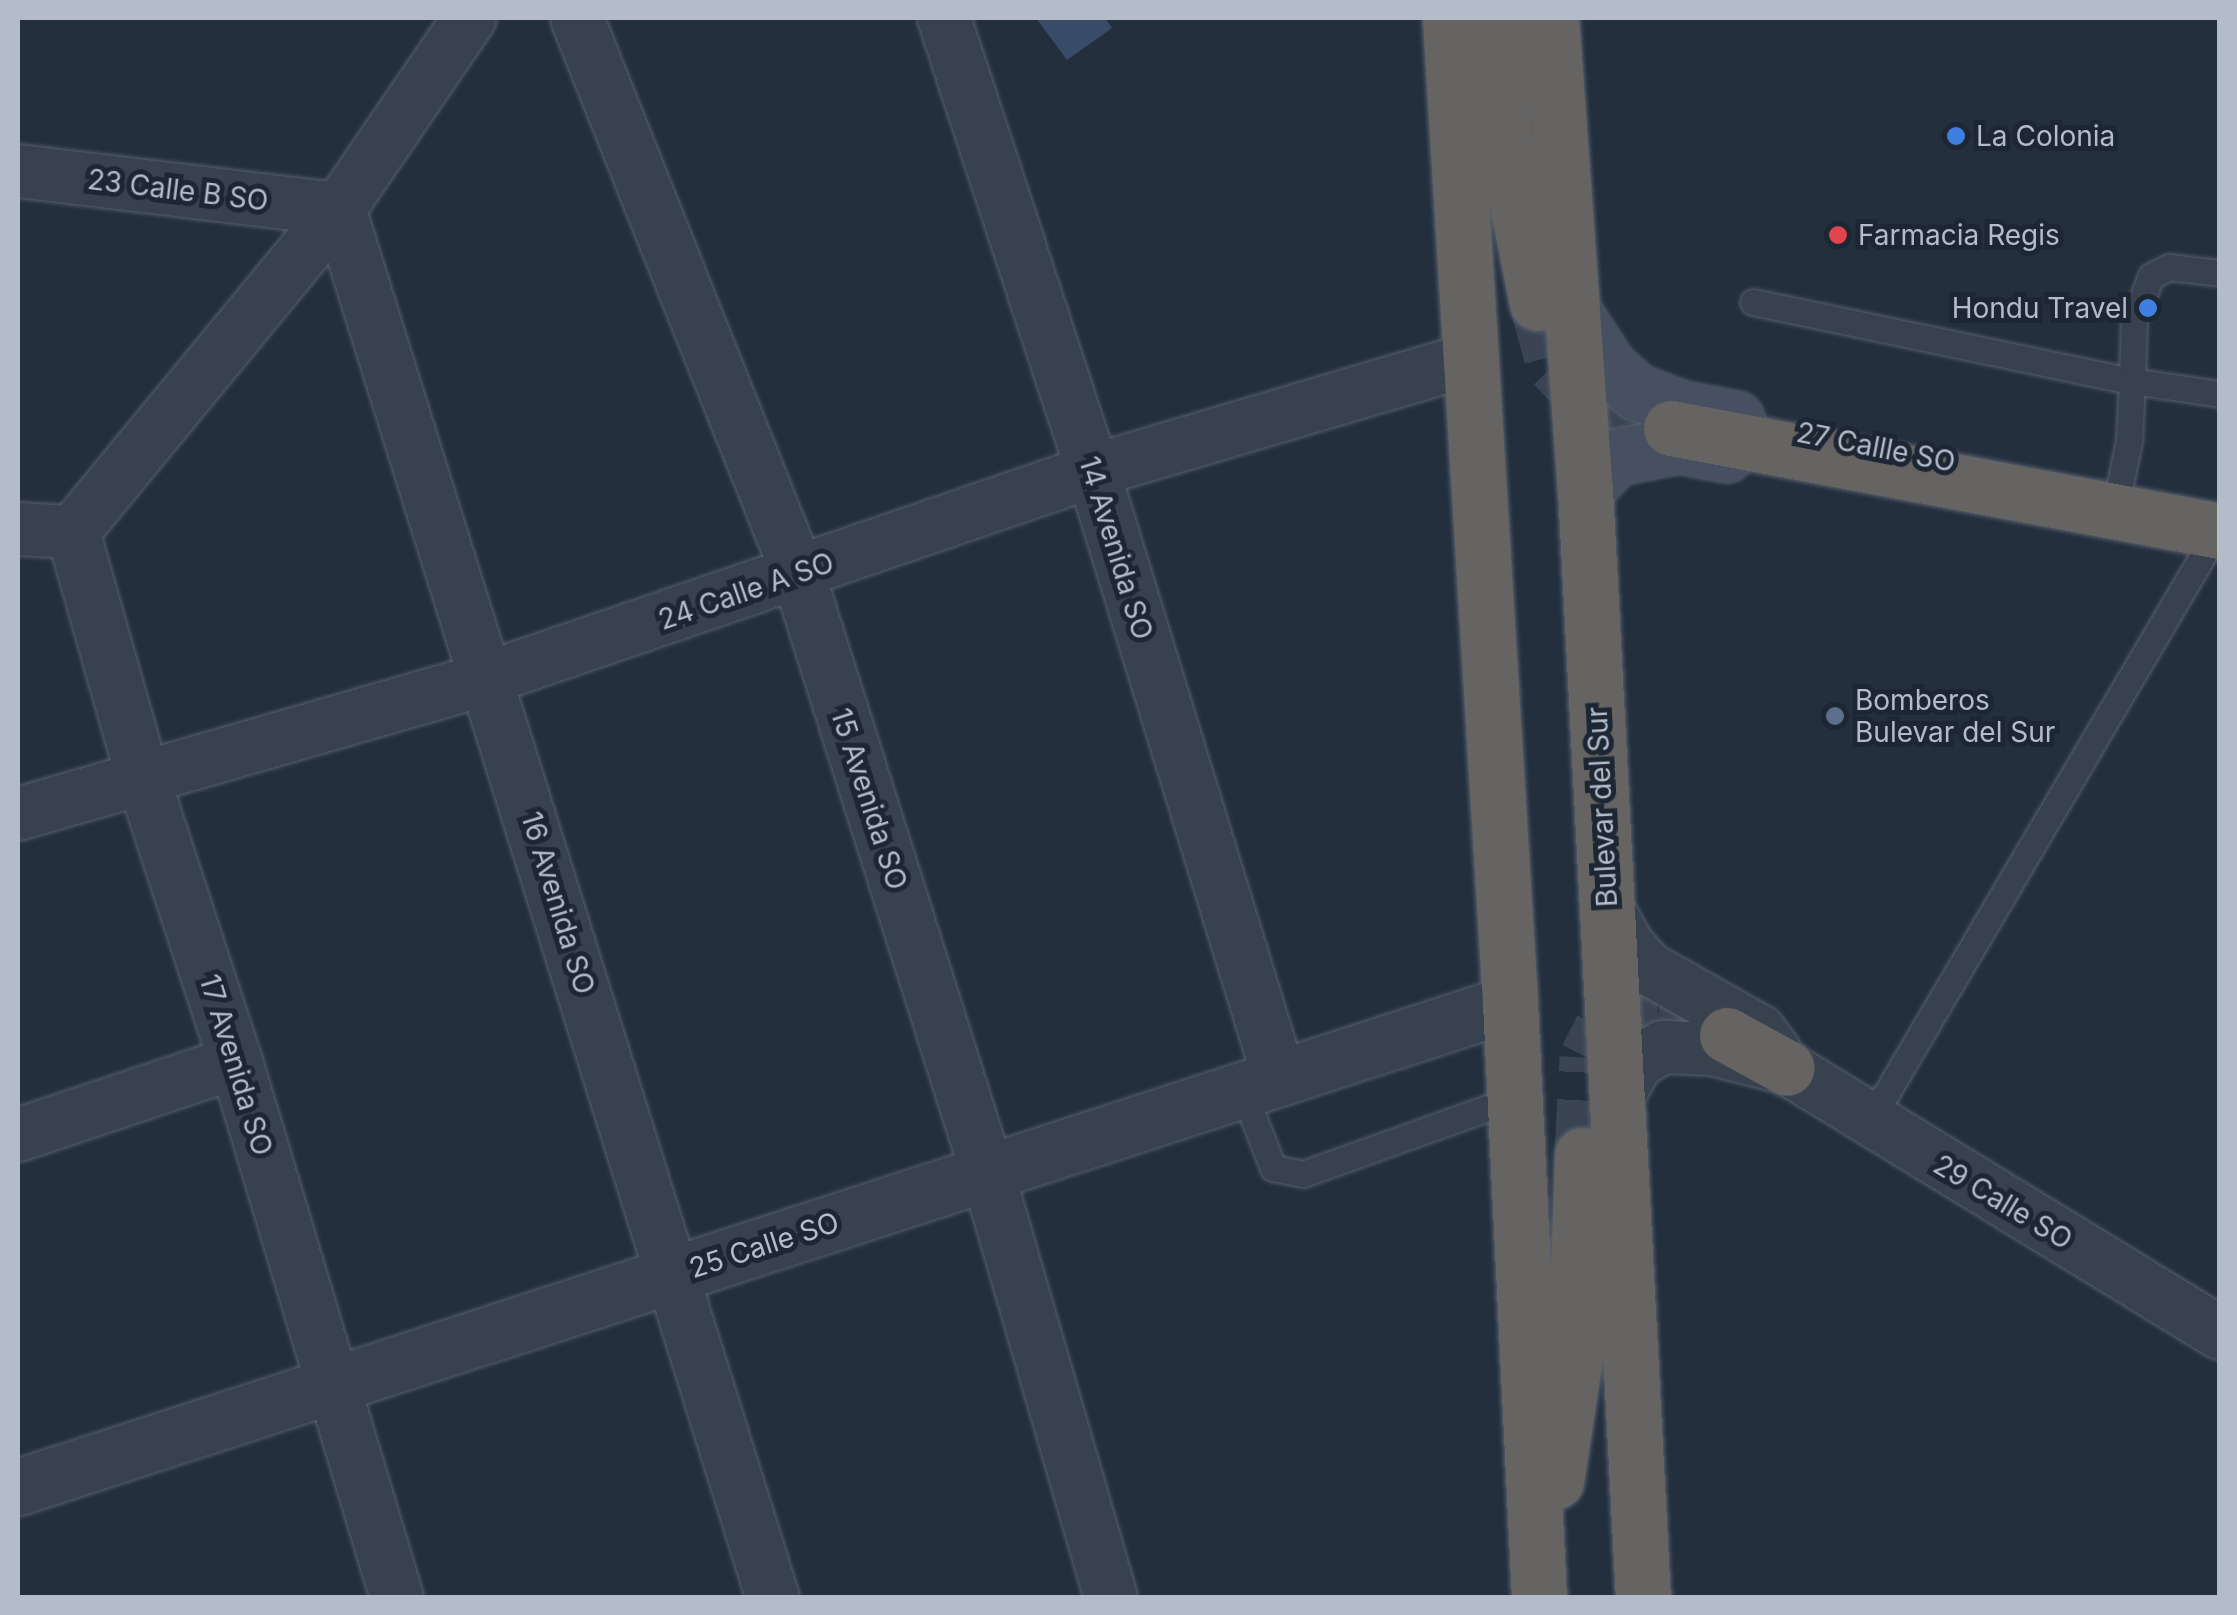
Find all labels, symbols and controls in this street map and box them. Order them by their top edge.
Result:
place label: La Colonia [1976,119,2115,153]
marker: La Colonia [1945,125,1967,147]
street label: 23 Calle B SO [86,162,270,218]
place label: Farmacia Regis [1858,218,2060,252]
marker: Farmacia Regis [1827,224,1849,246]
place label: Hondu Travel [1952,291,2128,325]
marker: Hondu Travel [2137,297,2159,319]
street label: 27 Callle SO [1794,415,1958,479]
street label: 14 Avenida SO [1072,452,1160,644]
street label: 24 Calle A SO [654,545,838,637]
place label: Bomberos Bulevar del Sur [1855,683,2055,749]
street label: 15 Avenida SO [824,704,914,894]
marker: Bomberos Bulevar del Sur [1824,705,1846,727]
street label: Bulevar del Sur [1580,706,1624,908]
street label: 16 Avenida SO [514,808,602,998]
street label: 17 Avenida SO [193,970,279,1160]
street label: 29 Calle SO [1928,1148,2078,1256]
street label: 25 Calle SO [685,1205,843,1285]

